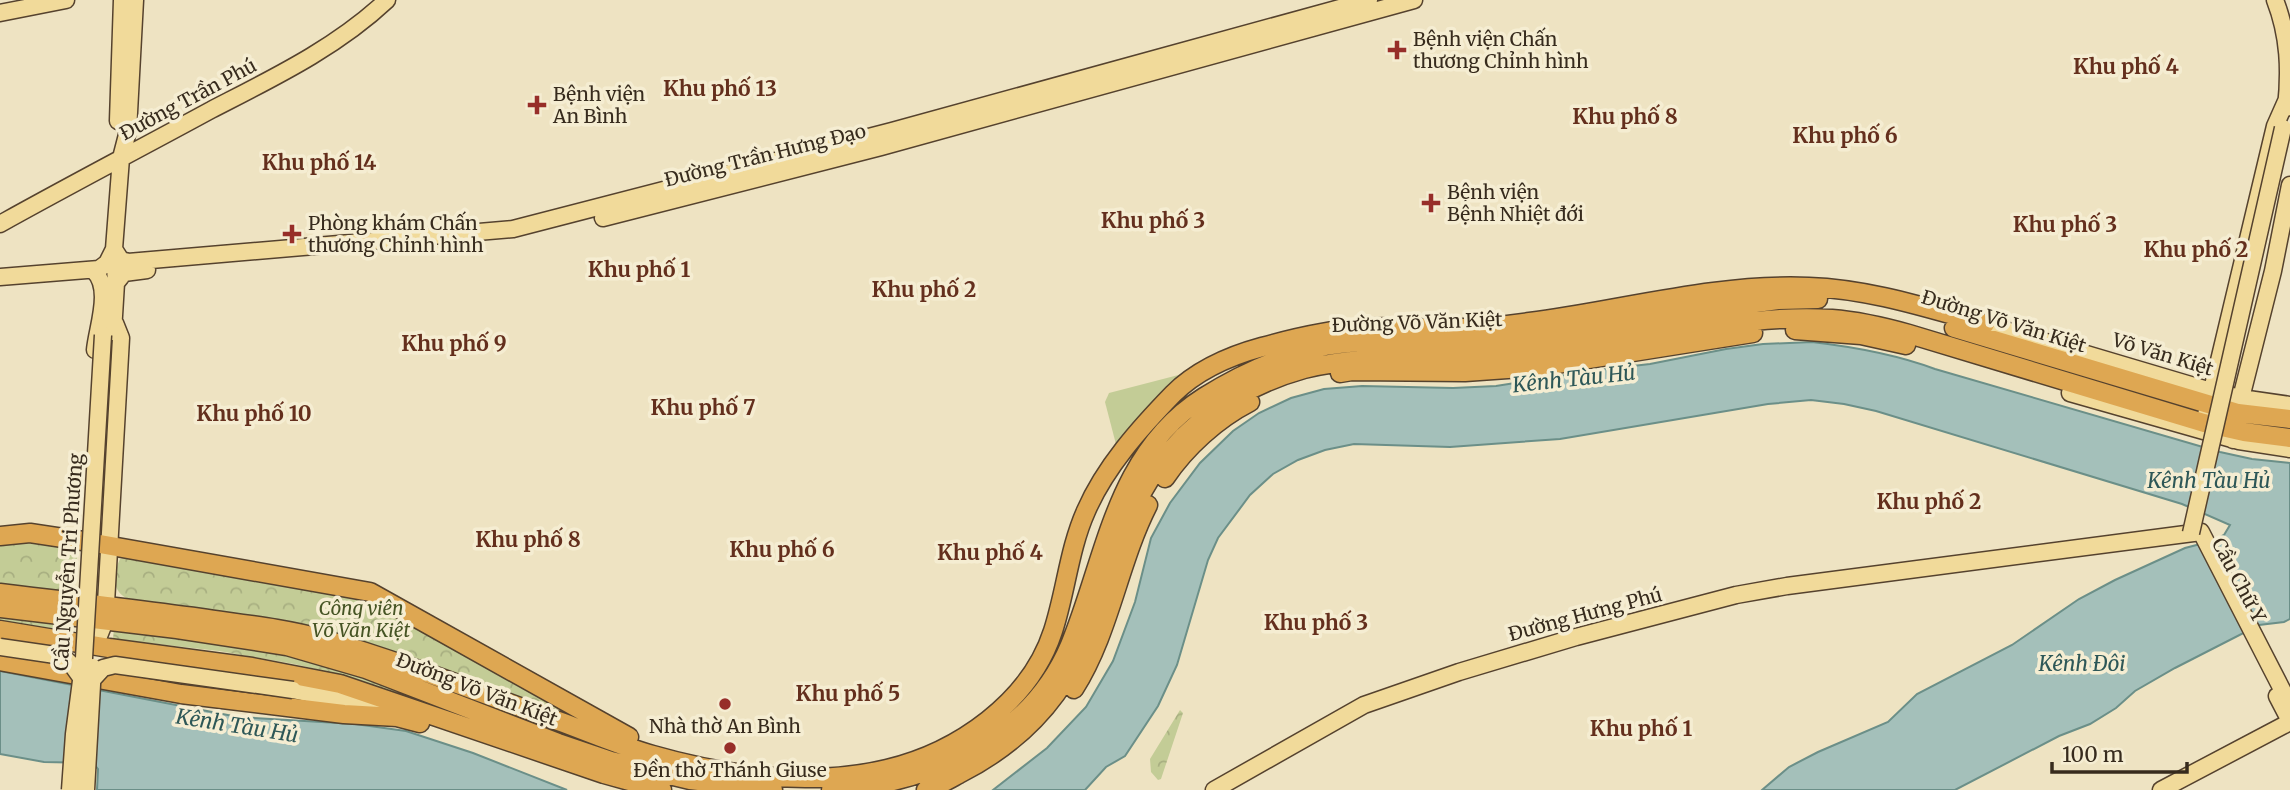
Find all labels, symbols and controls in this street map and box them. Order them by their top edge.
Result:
place label: Bệnh viện Chấn thương Chỉnh hình [1413,27,1589,73]
marker: Bệnh viện Chấn thương Chỉnh hình [1387,40,1407,60]
street label: Đường Trần Phú [116,53,260,145]
district label: Khu phố 4 [2073,53,2179,80]
district label: Khu phố 13 [663,75,777,102]
place label: Bệnh viện An Bình [552,82,646,128]
marker: Bệnh viện An Bình [527,95,547,115]
district label: Khu phố 8 [1572,103,1678,130]
street label: Đường Trần Hưng Đạo [662,118,868,192]
district label: Khu phố 6 [1792,122,1898,149]
district label: Khu phố 14 [262,149,376,176]
place label: Bệnh viện Bệnh Nhiệt đới [1447,180,1584,226]
marker: Bệnh viện Bệnh Nhiệt đới [1421,193,1441,213]
district label: Khu phố 3 [1101,207,1205,234]
place label: Phòng khám Chấn thương Chỉnh hình [308,211,484,257]
district label: Khu phố 3 [2013,211,2117,238]
marker: Phòng khám Chấn thương Chỉnh hình [282,224,302,244]
district label: Khu phố 2 [2144,236,2248,263]
district label: Khu phố 1 [588,256,690,283]
district label: Khu phố 2 [872,276,976,303]
street label: Đường Võ Văn Kiệt [1919,285,2090,358]
street label: Đường Võ Văn Kiệt [1331,307,1503,337]
street label: Võ Văn Kiệt [2109,327,2217,381]
district label: Khu phố 9 [401,330,507,357]
water label: Kênh Tàu Hủ [1510,359,1637,398]
district label: Khu phố 7 [650,394,756,421]
district label: Khu phố 10 [196,400,312,427]
street label: Cầu Nguyễn Tri Phương [47,452,88,672]
water label: Kênh Tàu Hủ [2146,467,2271,494]
district label: Khu phố 2 [1877,488,1981,515]
district label: Khu phố 8 [475,526,581,553]
street label: Cầu Chữ Y [2207,534,2272,627]
district label: Khu phố 6 [729,536,835,563]
district label: Khu phố 4 [937,539,1043,566]
street label: Đường Hưng Phú [1505,582,1665,646]
park label: Công viên Võ Văn Kiệt [312,596,410,642]
district label: Khu phố 3 [1264,609,1368,636]
street label: Đường Võ Văn Kiệt [393,647,562,731]
water label: Kênh Đôi [2038,650,2125,677]
district label: Khu phố 5 [796,680,900,707]
marker: Nhà thờ An Bình [717,696,733,712]
water label: Kênh Tàu Hủ [173,702,300,748]
place label: Nhà thờ An Bình [649,714,801,738]
district label: Khu phố 1 [1590,715,1692,742]
scale bar [2052,730,2187,774]
marker: Đền thờ Thánh Giuse [722,740,738,756]
text: 100 m [2062,741,2124,768]
place label: Đền thờ Thánh Giuse [633,758,827,782]

